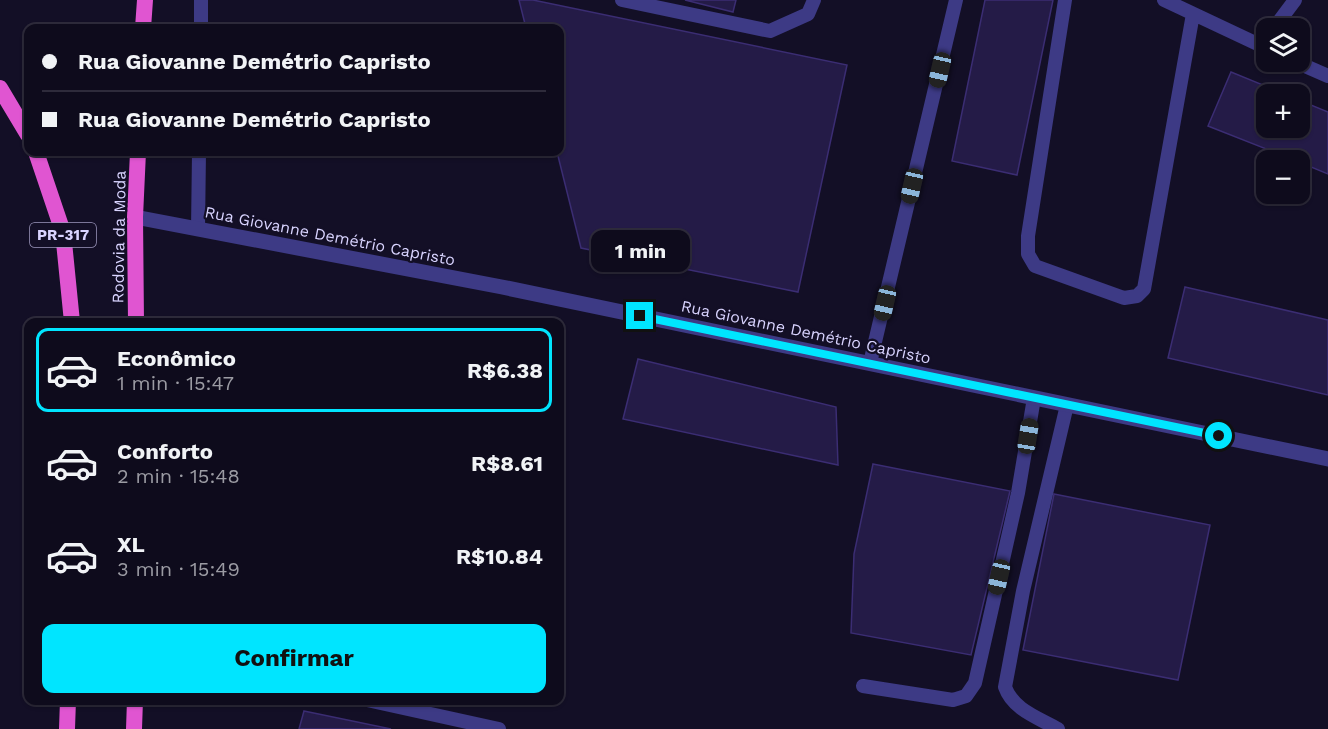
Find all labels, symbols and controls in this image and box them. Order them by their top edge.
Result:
map controls [1256,18,1310,204]
button: layers [1256,18,1310,72]
text: Rua Giovanne Demétrio Capristo [78,49,431,74]
car [927,50,953,90]
button: + [1256,84,1310,138]
text: Rua Giovanne Demétrio Capristo [78,107,431,132]
button: − [1256,150,1310,204]
car [899,166,925,206]
street label: Rodovia da Moda [108,170,130,304]
street label: Rua Giovanne Demétrio Capristo [203,202,457,270]
road number: PR-317 [30,223,96,247]
callout: 1 min [590,229,690,271]
text: 1 min [615,239,666,263]
car [872,283,898,323]
street label: Rua Giovanne Demétrio Capristo [679,296,933,368]
route end [626,302,653,329]
icon: car [45,343,99,397]
text: Econômico [117,346,236,371]
text: R$6.38 [467,358,543,383]
text: 1 min · 15:47 [117,371,234,395]
car [1016,417,1040,455]
route start [1205,422,1232,449]
icon: car [45,436,99,490]
text: Conforto [117,439,213,464]
text: R$8.61 [471,451,543,476]
text: 2 min · 15:48 [117,464,240,488]
icon: car [45,529,99,583]
text: XL [117,532,145,557]
text: R$10.84 [456,544,543,569]
text: 3 min · 15:49 [117,557,240,581]
car [986,557,1012,597]
button: Confirmar [42,624,546,693]

